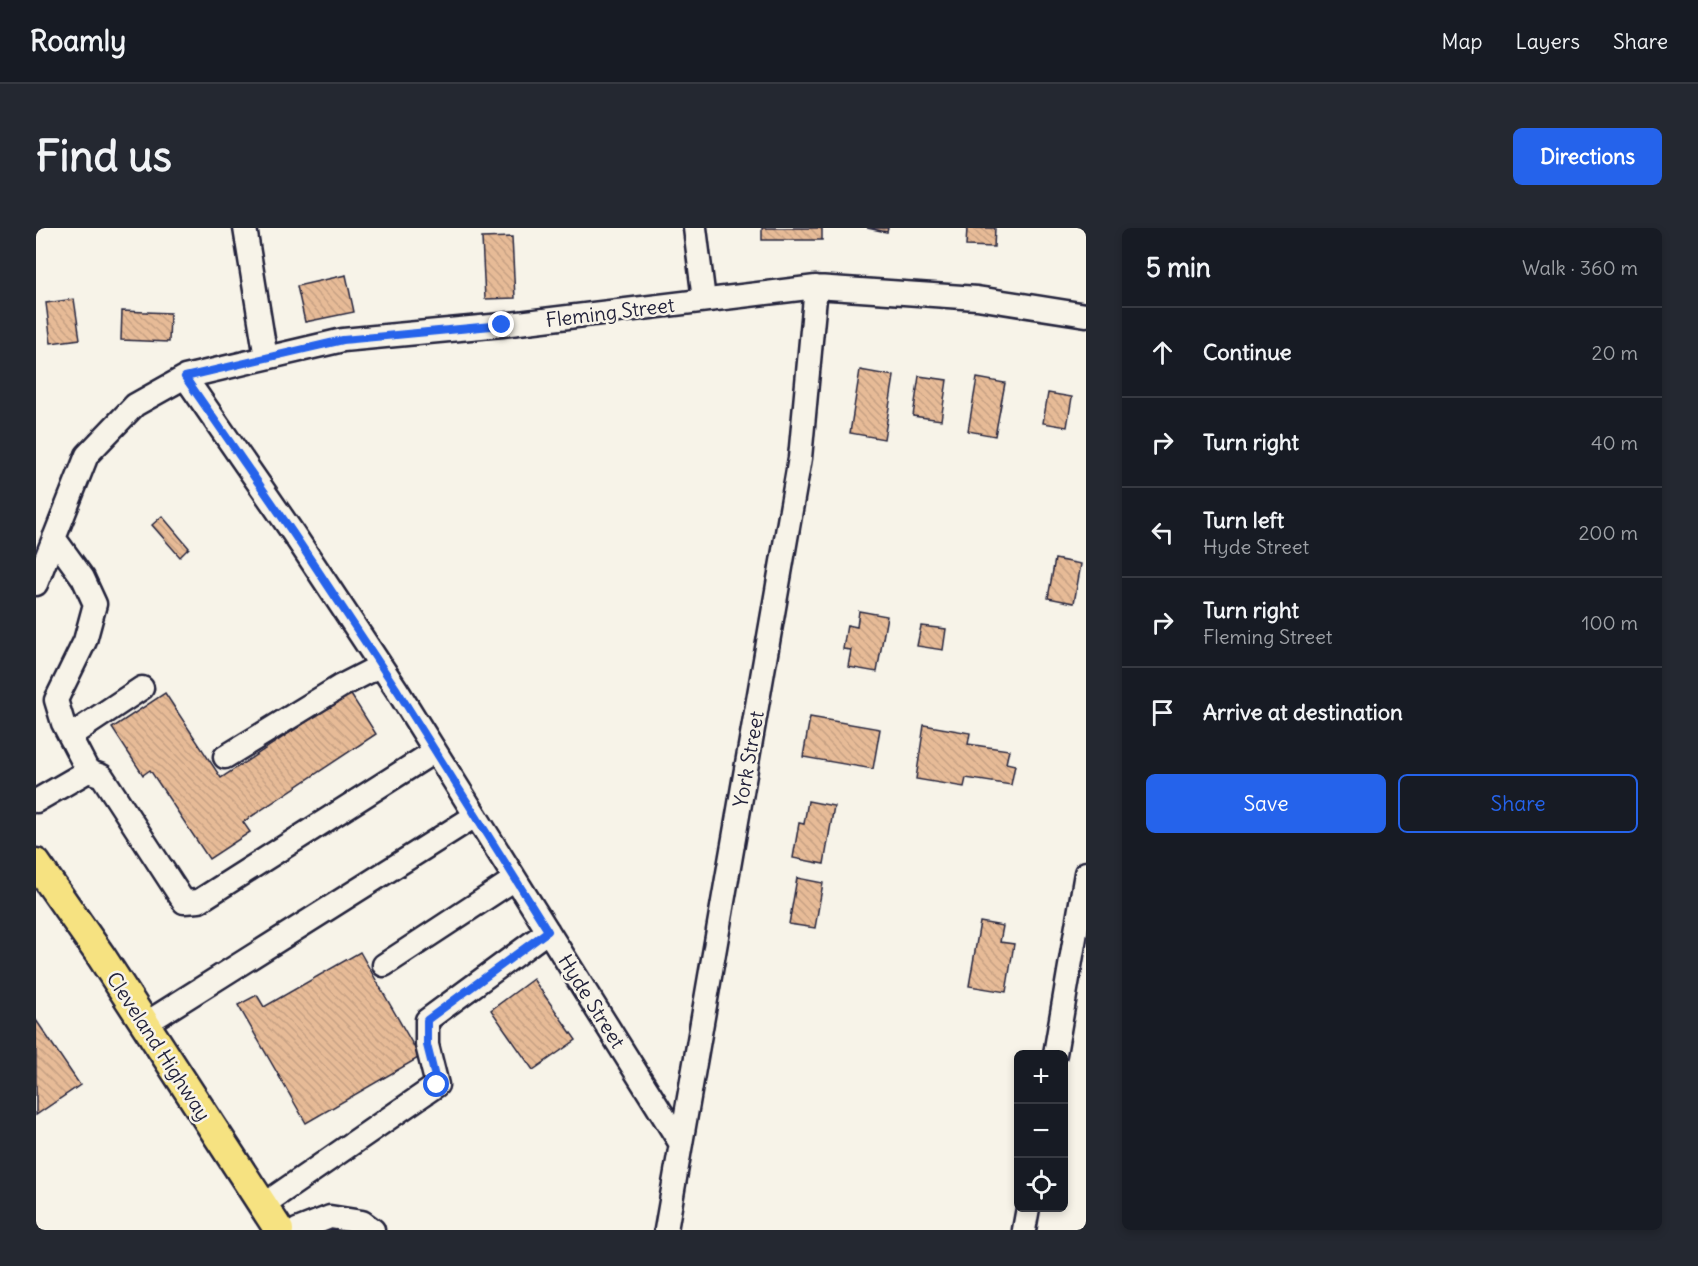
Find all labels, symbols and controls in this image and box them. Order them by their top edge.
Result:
text: Roamly [30,23,126,59]
text: Map [1442,28,1482,55]
text: Layers [1515,28,1580,55]
text: Share [1613,28,1668,55]
button: Directions [1513,128,1662,185]
text: Find us [36,130,172,182]
text: 5 min [1146,251,1211,284]
text: Walk · 360 m [1522,255,1638,280]
street label: Fleming Street [544,292,676,332]
route end [488,311,514,337]
icon: ahead [1146,336,1179,369]
text: Continue [1203,338,1292,366]
text: 20 m [1592,340,1638,365]
icon: right [1146,426,1179,459]
text: Turn right [1203,428,1299,456]
text: 40 m [1591,430,1638,455]
text: Turn left [1203,506,1284,534]
icon: left [1146,516,1179,549]
text: 200 m [1578,520,1638,545]
text: Hyde Street [1203,534,1309,559]
text: Turn right [1203,596,1299,624]
icon: right [1146,606,1179,639]
text: 100 m [1581,610,1638,635]
text: Fleming Street [1203,624,1332,649]
icon: arrive [1146,696,1179,729]
text: Arrive at destination [1203,698,1403,726]
street label: York Street [727,709,769,809]
button: Save [1146,774,1386,833]
button: Share [1398,774,1638,833]
street label: Hyde Street [553,949,631,1053]
street label: Cleveland Highway [101,967,217,1125]
map controls [1014,1050,1068,1212]
button: + [1014,1050,1068,1104]
route start [423,1071,449,1097]
button: − [1014,1104,1068,1158]
button: locate [1014,1158,1068,1212]

